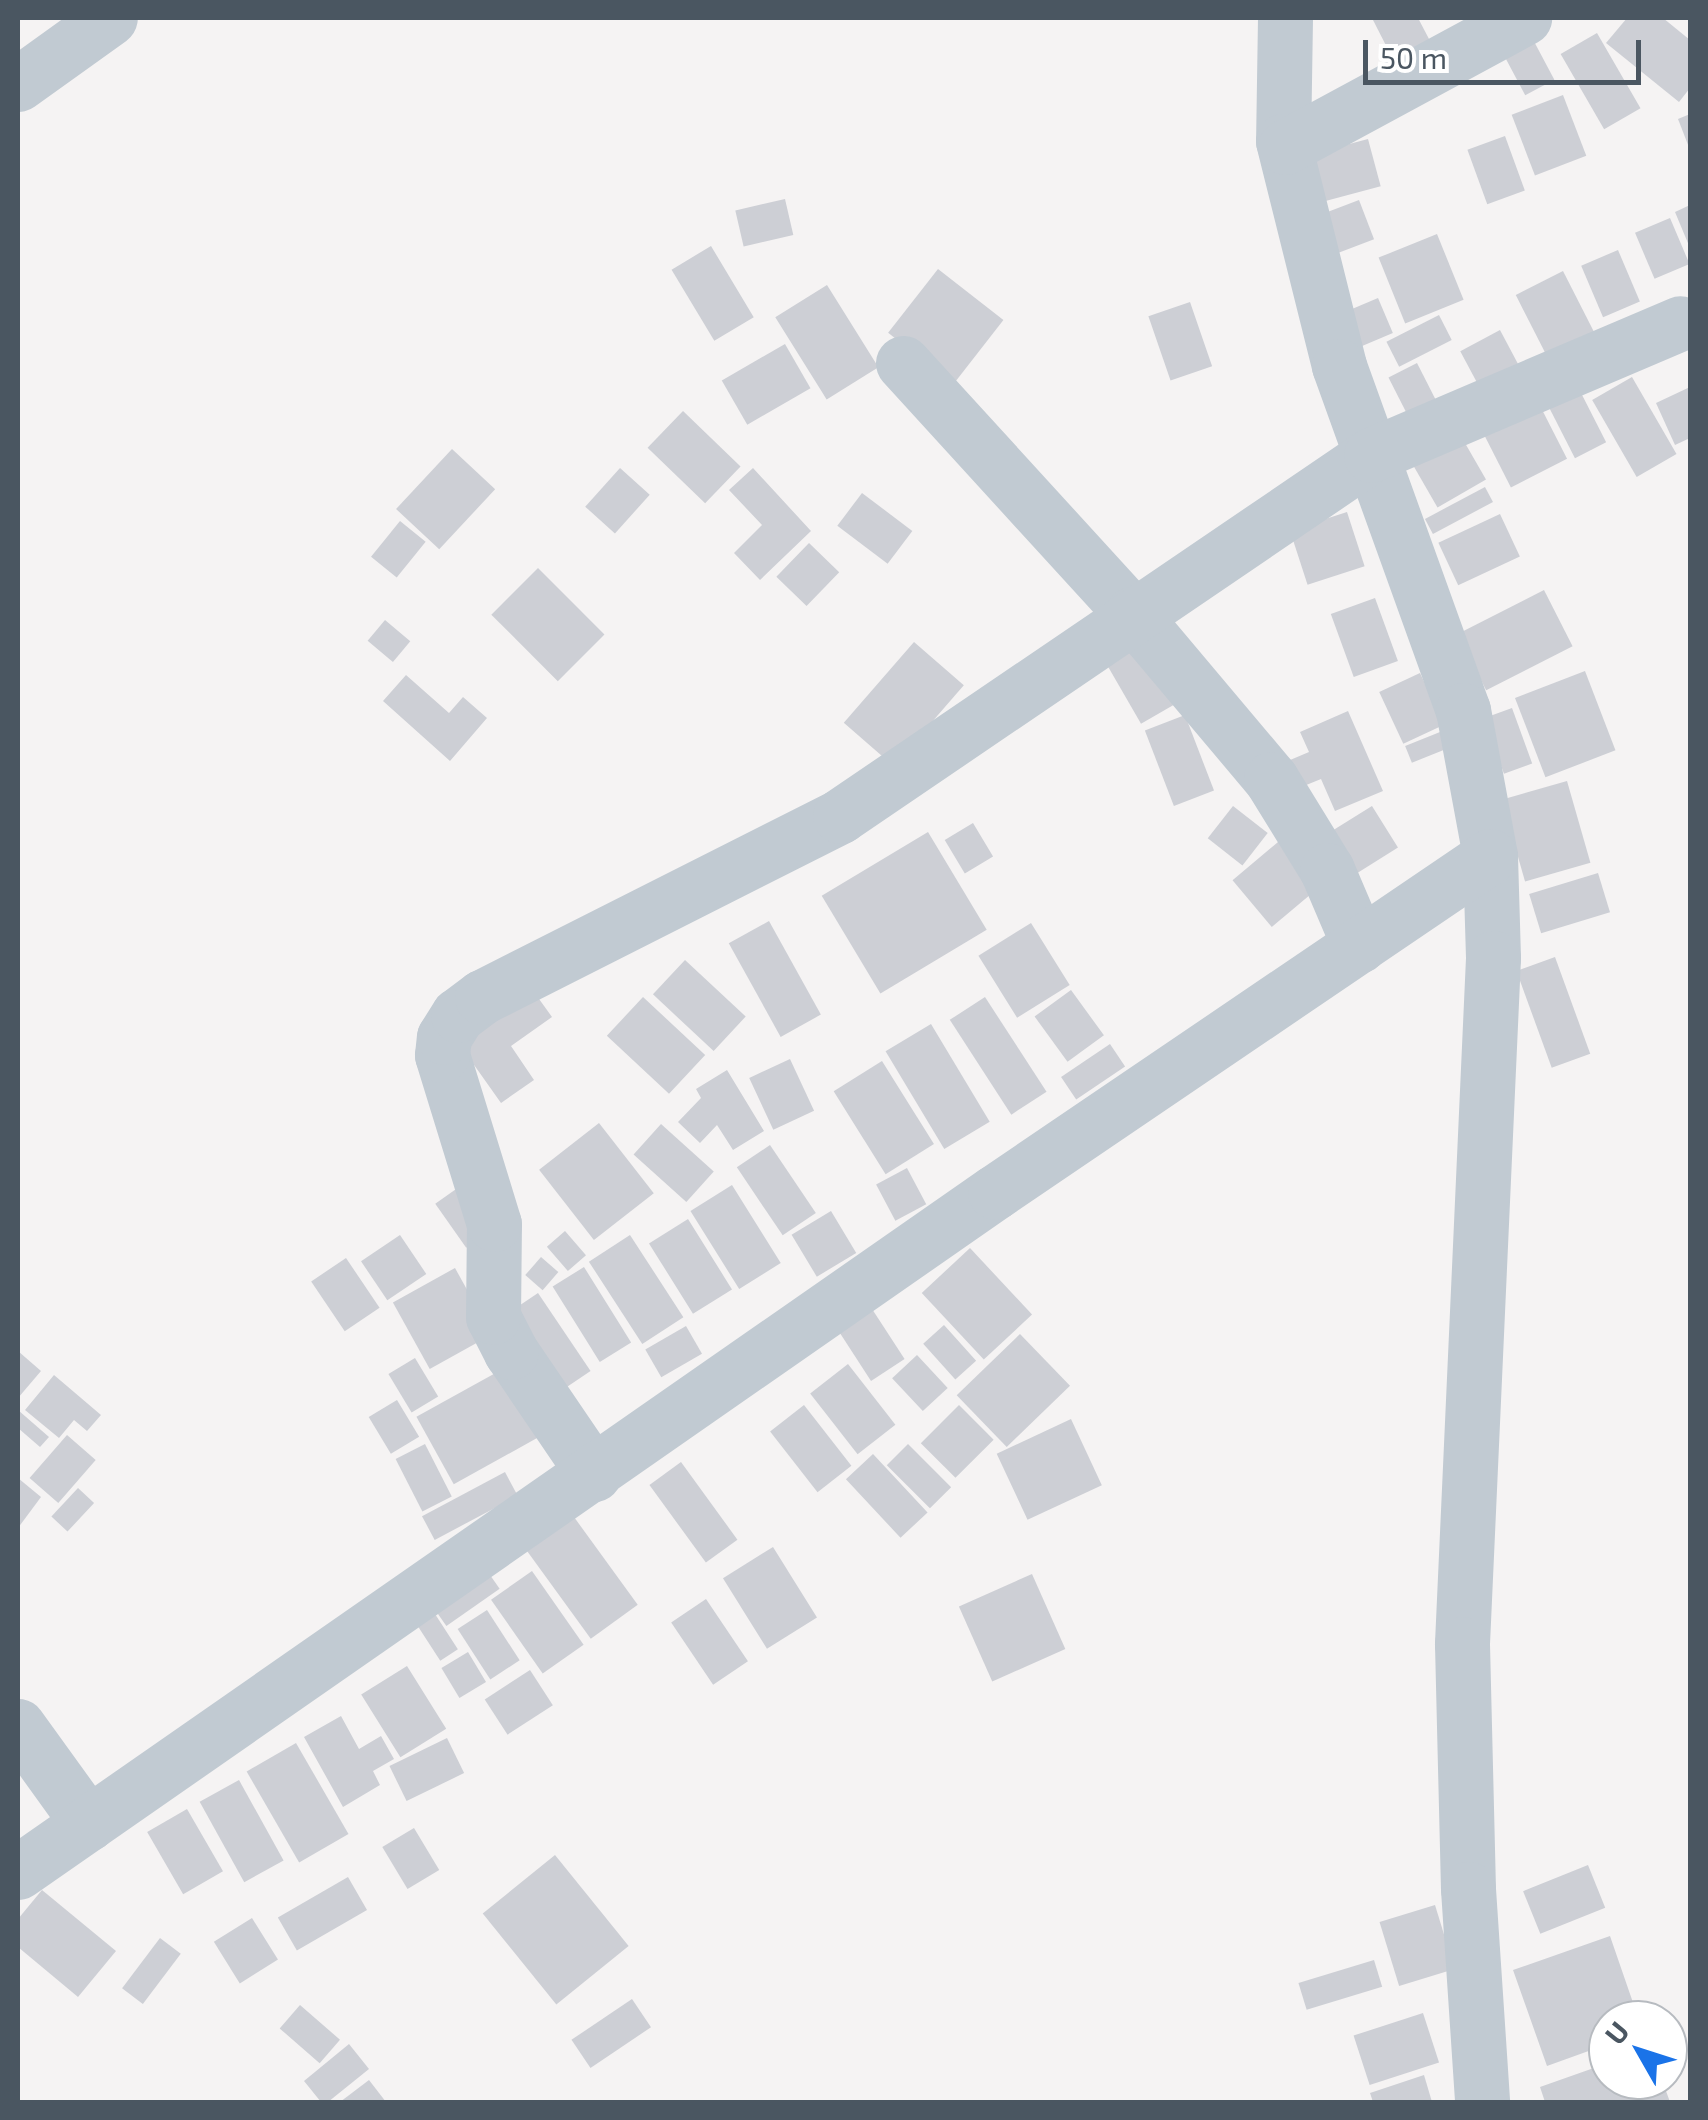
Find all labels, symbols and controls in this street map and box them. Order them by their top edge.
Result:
scale bar [1368,20,1646,82]
text: 50 m [1380,39,1447,75]
north arrow [1588,2000,1688,2100]
text: U [1597,2014,1635,2051]

